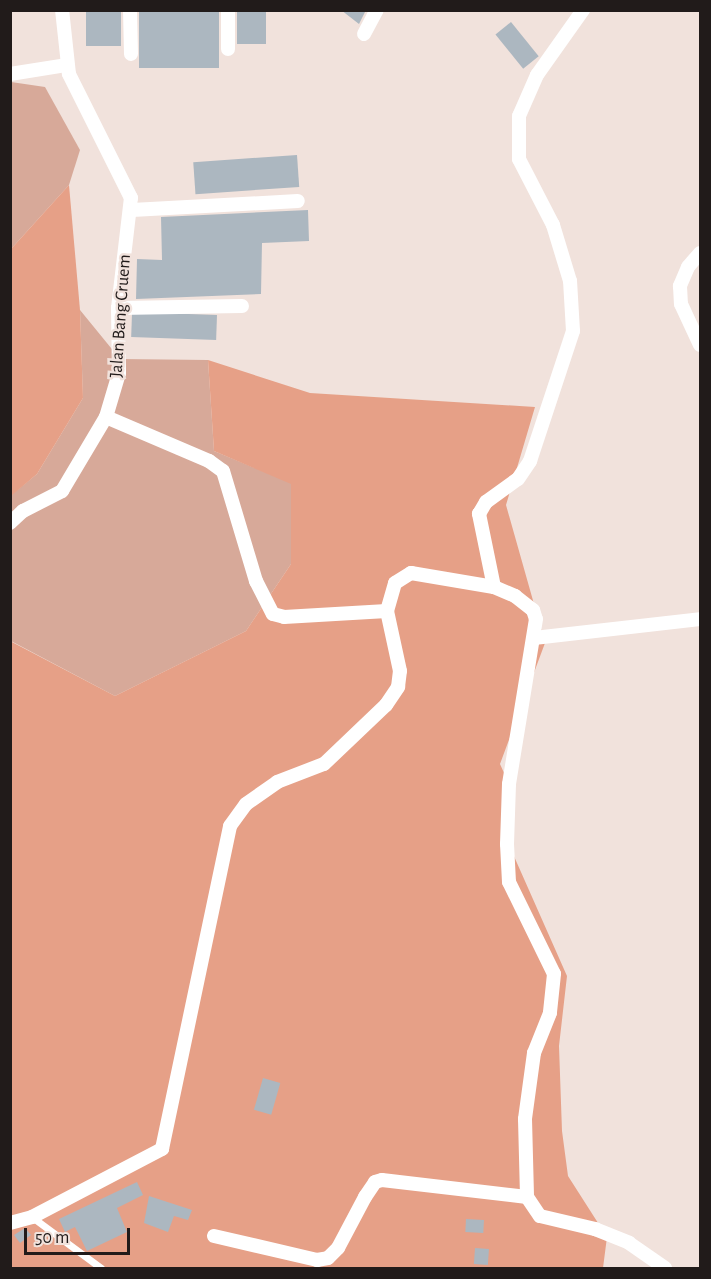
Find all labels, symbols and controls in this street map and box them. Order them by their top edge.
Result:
street label: Jalan Bang Cruem [106,253,136,379]
scale bar [27,1216,134,1254]
text: 50 m [35,1229,69,1247]

